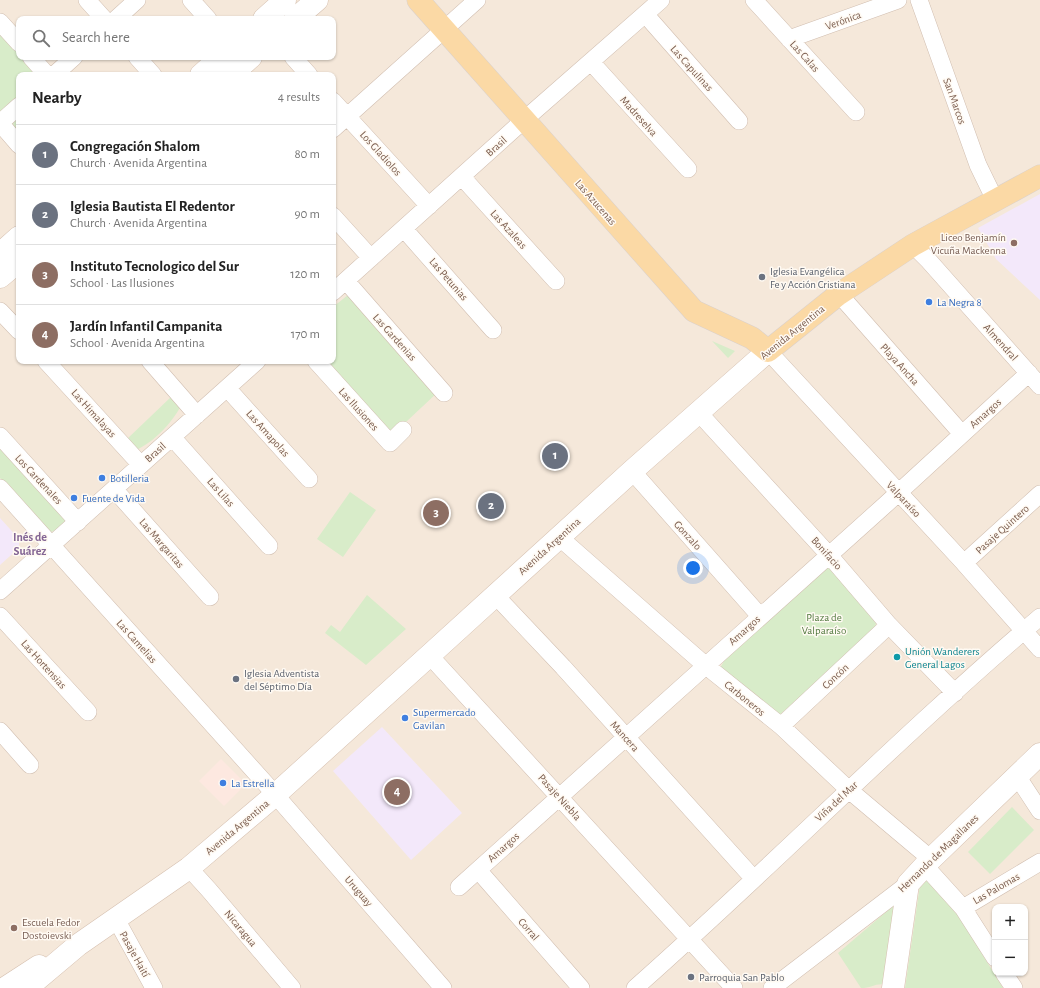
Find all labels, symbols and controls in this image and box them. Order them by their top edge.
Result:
street label: Verónica [824,9,863,32]
search box [16,16,336,60]
icon: search [30,27,52,49]
text: Search here [62,30,130,45]
street label: Las Calas [788,38,822,74]
street label: Las Capulinas [668,43,715,93]
street label: San Marcos [941,77,968,126]
text: Nearby [32,89,82,106]
text: 4 results [278,91,320,104]
street label: Madreselva [618,94,659,138]
street label: Los Gladiolos [358,129,403,178]
street label: Brasil [484,134,509,158]
text: Congregación Shalom [70,139,200,154]
text: 1 [43,148,47,161]
text: 80 m [294,148,320,161]
text: Church · Avenida Argentina [70,157,207,170]
street label: Las Azucenas [573,178,618,227]
text: Iglesia Bautista El Redentor [70,199,235,214]
text: 2 [42,208,48,221]
text: 90 m [294,208,320,221]
street label: Las Azaleas [488,208,529,251]
text: Church · Avenida Argentina [70,217,207,230]
place label: Liceo Benjamín Vicuña Mackenna [931,232,1006,256]
marker: Liceo Benjamín Vicuña Mackenna [1009,238,1019,248]
street label: Las Petunias [427,256,470,303]
text: Instituto Tecnologico del Sur [70,259,239,274]
place label: Iglesia Evangélica Fe y Acción Cristiana [770,266,856,290]
text: 3 [42,268,48,281]
text: 120 m [290,268,320,281]
marker: Iglesia Evangélica Fe y Acción Cristiana [757,272,767,282]
text: School · Las Ilusiones [70,277,174,290]
marker: La Negra 8 [924,297,934,307]
place label: La Negra 8 [937,297,982,308]
street label: Avenida Argentina [758,303,827,362]
street label: Las Gardenias [371,312,418,363]
text: Jardín Infantil Campanita [70,319,222,334]
street label: Almendral [981,322,1020,363]
text: 4 [42,328,48,341]
text: 170 m [291,328,320,341]
text: School · Avenida Argentina [70,337,205,350]
street label: Playa Ancha [878,341,921,387]
street label: Las Ilusiones [337,386,381,433]
street label: Las Himalayas [69,387,118,440]
street label: Amargos [967,396,1003,430]
street label: Las Amapolas [244,408,291,459]
street label: Brasil [143,440,168,464]
pin: 1 [542,441,568,471]
street label: Los Cardenales [13,452,64,506]
marker: Botilleria [97,473,107,483]
place label: Botilleria [110,473,149,484]
street label: Las Lilas [205,476,236,509]
street label: Valparaíso [884,479,923,519]
pin: 2 [478,491,504,521]
marker: Fuente de Vida [69,493,79,503]
place label: Fuente de Vida [82,493,145,504]
pin: 3 [423,498,449,528]
street label: Pasaje Quintero [973,503,1031,556]
street label: Las Margaritas [137,516,186,570]
street label: Avenida Argentina [516,516,583,577]
street label: Gonzalo [672,519,703,552]
district label: Inés de Suárez [13,531,47,557]
street label: Bonifacio [809,535,844,572]
your location [683,558,703,578]
park label: Plaza de Valparaíso [802,612,846,636]
street label: Amargos [726,613,762,647]
street label: Las Camelias [114,617,159,665]
street label: Las Hortensias [19,638,68,691]
place label: Unión Wanderers General Lagos [905,646,980,670]
marker: Unión Wanderers General Lagos [892,652,902,662]
street label: Concón [820,662,851,691]
place label: Iglesia Adventista del Séptimo Día [244,668,319,692]
marker: Iglesia Adventista del Séptimo Día [231,674,241,684]
street label: Carboneros [722,679,767,718]
place label: Supermercado Gavilan [413,707,476,731]
marker: Supermercado Gavilan [400,713,410,723]
street label: Mancera [608,719,641,754]
street label: Pasaje Niebla [536,772,583,823]
pin: 4 [384,777,410,807]
marker: La Estrella [218,778,228,788]
place label: La Estrella [231,778,274,789]
street label: Viña del Mar [813,779,860,824]
street label: Avenida Argentina [203,798,271,857]
street label: Hernando de Magallanes [896,812,981,894]
street label: Amargos [485,830,521,864]
street label: Las Palomas [971,871,1022,906]
street label: Uruguay [343,874,375,909]
map controls [992,904,1028,976]
button: + [992,904,1028,940]
street label: Nicaragua [222,908,259,949]
street label: Corral [516,916,541,943]
place label: Escuela Fedor Dostoievski [22,917,80,941]
marker: Escuela Fedor Dostoievski [9,923,19,933]
street label: Pasaje Haití [117,929,152,979]
button: − [992,940,1028,976]
marker: Parroquia San Pablo [686,972,696,982]
place label: Parroquia San Pablo [699,972,784,983]

